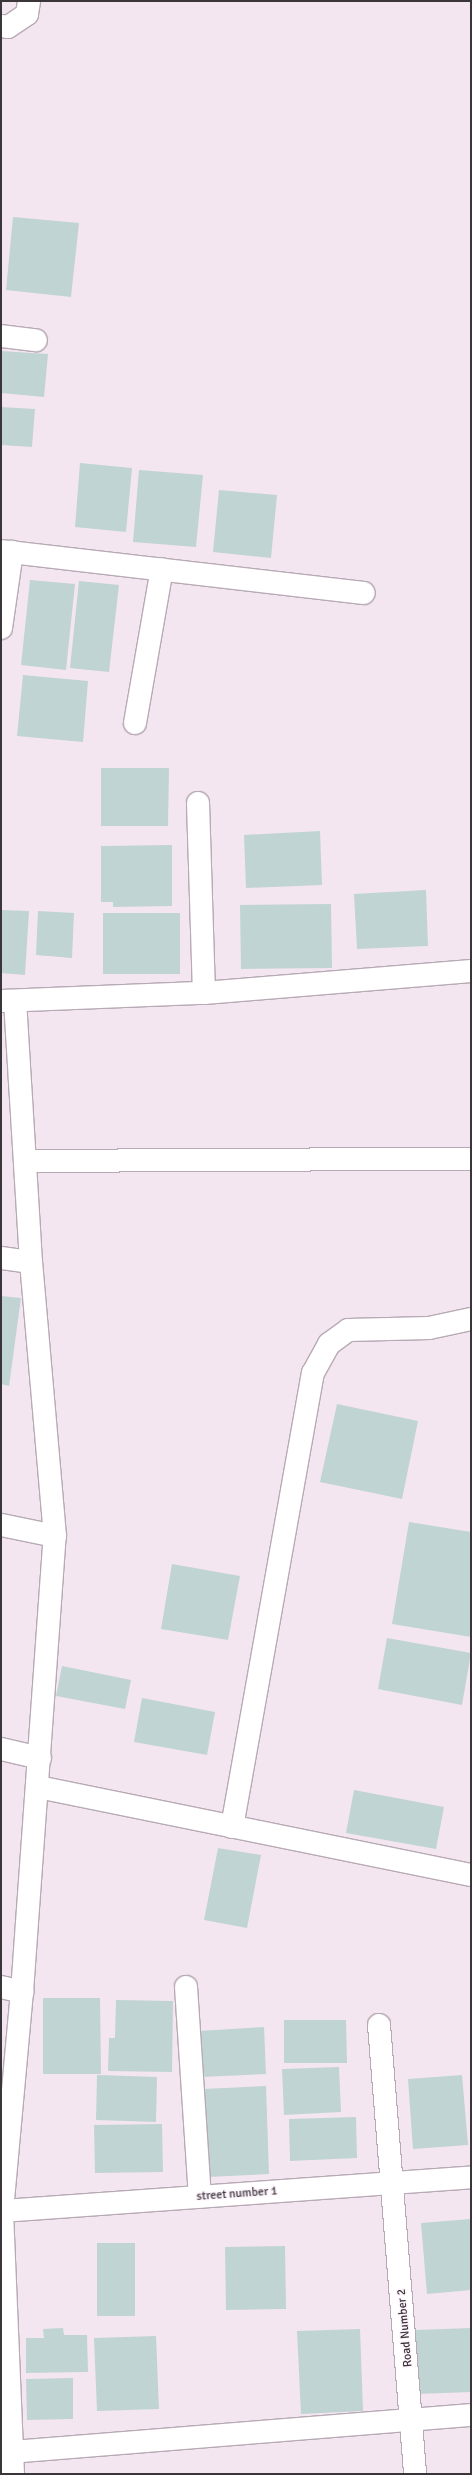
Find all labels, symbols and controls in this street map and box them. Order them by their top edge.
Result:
street label: street number 1 [196,2184,278,2204]
street label: Road Number 2 [394,2288,416,2368]

